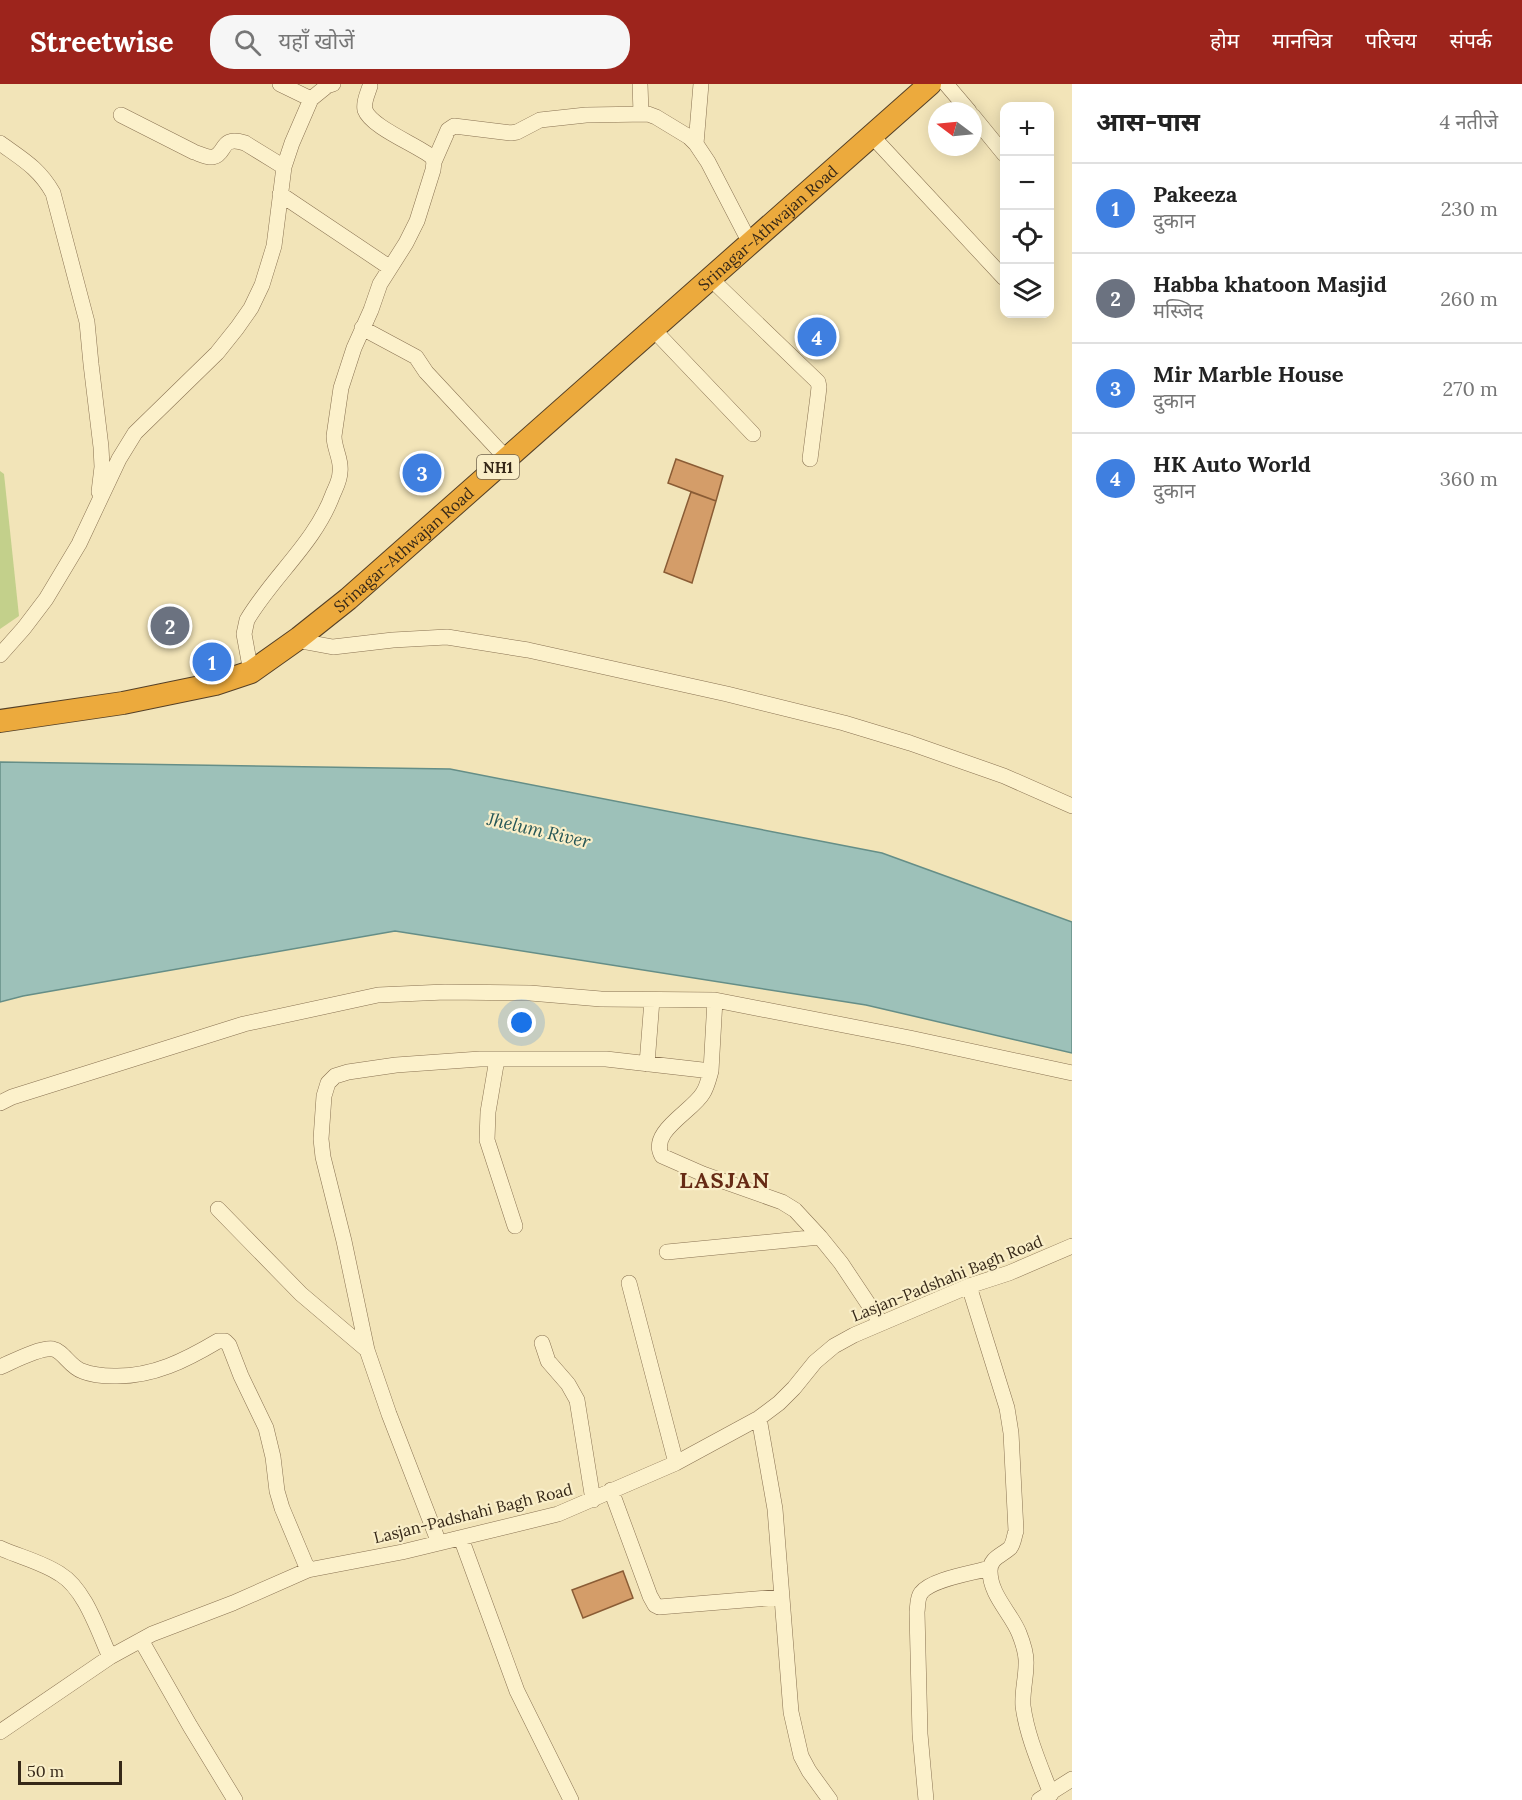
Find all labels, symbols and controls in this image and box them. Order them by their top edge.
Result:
search box [210,15,630,69]
text: Streetwise [30,24,174,60]
icon: search [231,26,264,59]
text: यहाँ खोजें [279,27,354,55]
text: होम [1210,27,1239,54]
text: मानचित्र [1272,27,1332,54]
text: परिचय [1365,27,1417,54]
text: संपर्क [1450,27,1492,54]
north arrow [928,102,982,156]
map controls [1000,102,1054,318]
button: + [1000,102,1054,156]
text: आस-पास [1096,105,1200,138]
text: 4 नतीजे [1439,109,1498,134]
button: − [1000,156,1054,210]
street label: Srinagar-Athwajan Road [694,160,842,295]
text: Pakeeza [1153,180,1237,208]
text: 1 [1111,196,1120,221]
text: 230 m [1441,196,1498,221]
text: दुकान [1153,208,1195,233]
button: locate [1000,210,1054,264]
button: layers [1000,264,1054,318]
text: Habba khatoon Masjid [1153,270,1387,298]
text: 2 [1110,286,1121,311]
text: 260 m [1440,286,1498,311]
text: मस्जिद [1153,298,1203,323]
pin: 4 [798,314,836,360]
text: Mir Marble House [1153,360,1344,388]
text: 3 [1110,376,1121,401]
text: 270 m [1442,376,1498,401]
text: दुकान [1153,388,1195,413]
pin: 3 [402,450,442,496]
text: HK Auto World [1153,450,1311,478]
road number: NH1 [477,455,519,479]
text: 4 [1110,466,1121,491]
text: 360 m [1440,466,1498,491]
text: दुकान [1153,478,1195,503]
street label: Srinagar-Athwajan Road [330,482,478,617]
pin: 2 [150,604,190,648]
pin: 1 [192,640,232,684]
water label: Jhelum River [484,807,594,853]
your location [507,1008,536,1037]
district label: LASJAN [679,1166,771,1194]
street label: Lasjan-Padshahi Bagh Road [849,1230,1046,1326]
street label: Lasjan-Padshahi Bagh Road [371,1478,575,1547]
scale bar [18,1758,122,1786]
text: 50 m [27,1761,64,1781]

